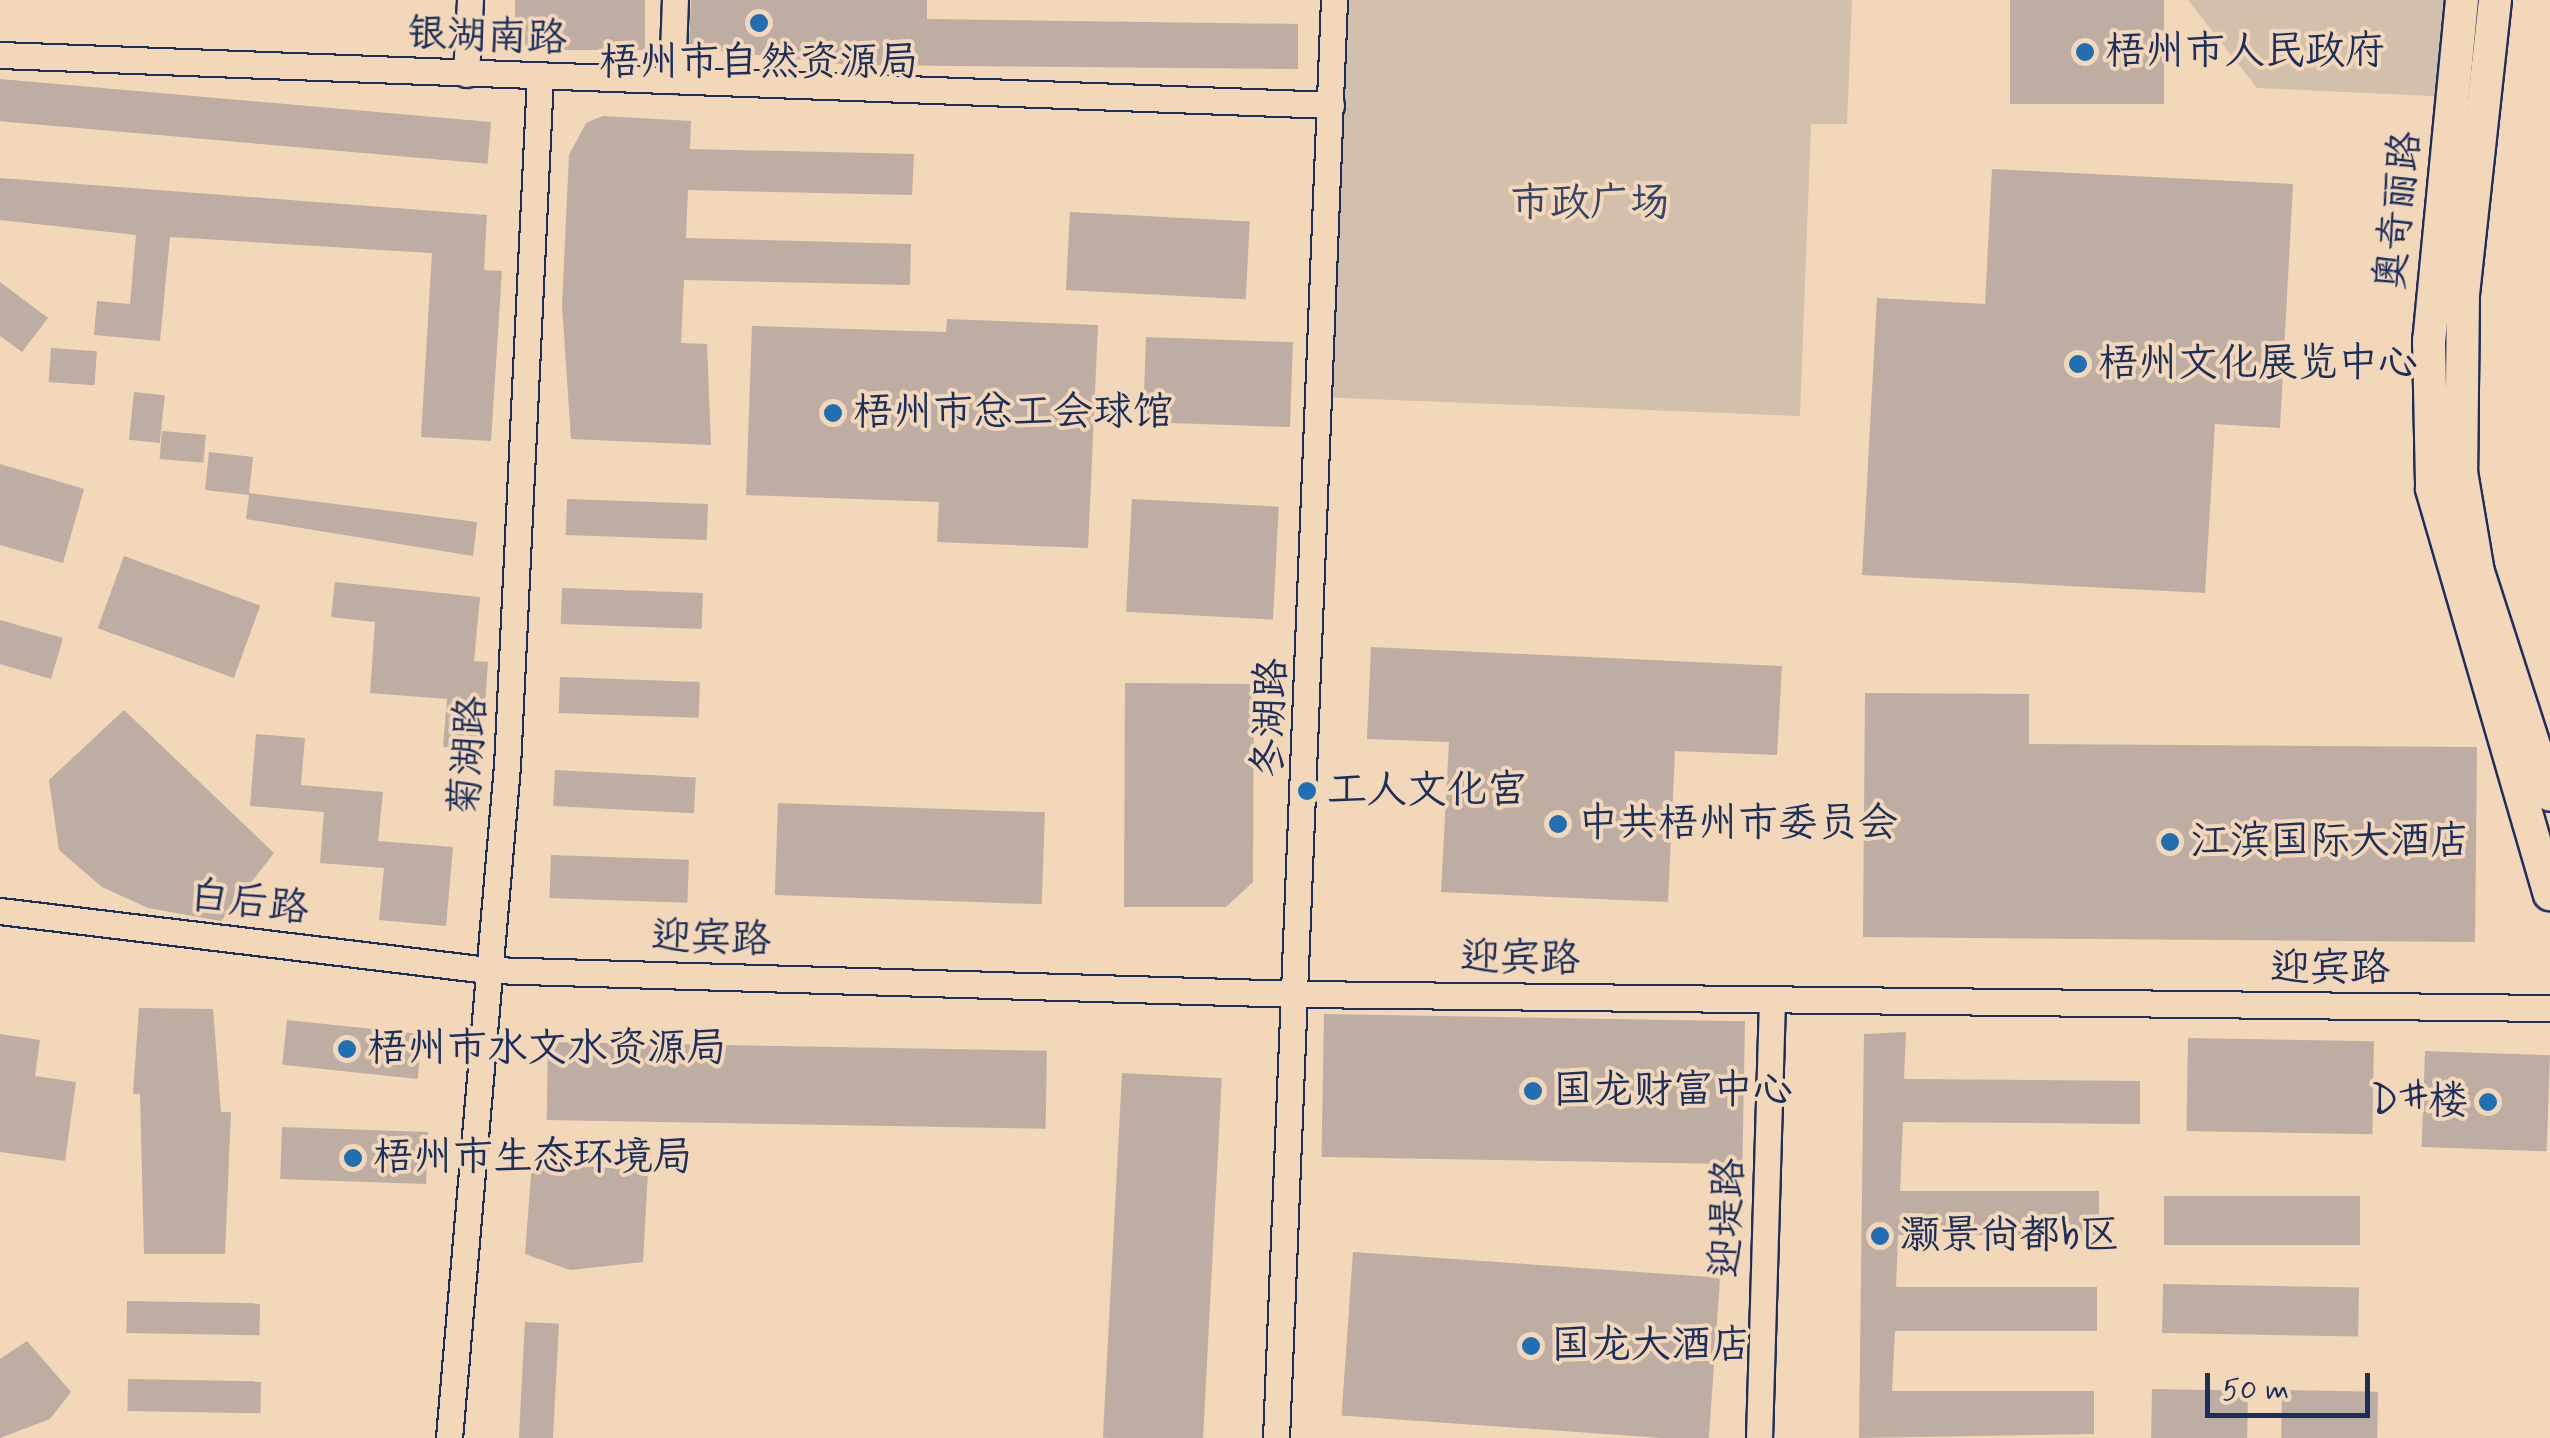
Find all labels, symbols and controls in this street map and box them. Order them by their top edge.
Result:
street label: 银湖南路 [406,10,568,64]
marker: 梧州市自然资源局 [748,12,770,34]
place label: 梧州市人民政府 [2105,28,2385,76]
place label: 梧州市自然资源局 [599,39,919,87]
marker: 梧州市人民政府 [2074,41,2096,63]
street label: 奥奇丽路 [2367,129,2431,293]
park label: 市政广场 [1510,180,1670,228]
place label: 梧州文化展览中心 [2098,340,2418,388]
marker: 梧州文化展览中心 [2067,353,2089,375]
place label: 梧州市总工会球馆 [853,389,1173,437]
marker: 梧州市总工会球馆 [822,402,844,424]
street label: 冬湖路 [1245,657,1297,779]
street label: 菊湖路 [441,694,497,818]
place label: 工人文化宫 [1327,767,1527,815]
marker: 工人文化宫 [1296,780,1318,802]
place label: 中共梧州市委员会 [1578,800,1898,848]
marker: 中共梧州市委员会 [1547,813,1569,835]
place label: 江滨国际大酒店 [2190,818,2470,866]
marker: 江滨国际大酒店 [2159,831,2181,853]
street label: 白后路 [187,872,311,934]
street label: 迎宾路 [650,913,772,965]
street label: 迎宾路 [1460,934,1580,984]
street label: 迎宾路 [2270,945,2390,993]
place label: 梧州市水文水资源局 [367,1025,727,1073]
marker: 梧州市水文水资源局 [336,1038,358,1060]
place label: 国龙财富中心 [1553,1067,1793,1115]
place label: D#楼 [2371,1078,2468,1126]
marker: 国龙财富中心 [1522,1080,1544,1102]
marker: D#楼 [2477,1091,2499,1113]
place label: 梧州市生态环境局 [373,1134,693,1182]
marker: 梧州市生态环境局 [342,1147,364,1169]
street label: 迎堤路 [1702,1157,1754,1279]
place label: 灏景尚都b区 [1900,1212,2120,1260]
marker: 灏景尚都b区 [1869,1225,1891,1247]
place label: 国龙大酒店 [1551,1322,1751,1370]
marker: 国龙大酒店 [1520,1335,1542,1357]
scale bar [2210,1353,2375,1415]
text: 50 m [2222,1371,2289,1410]

